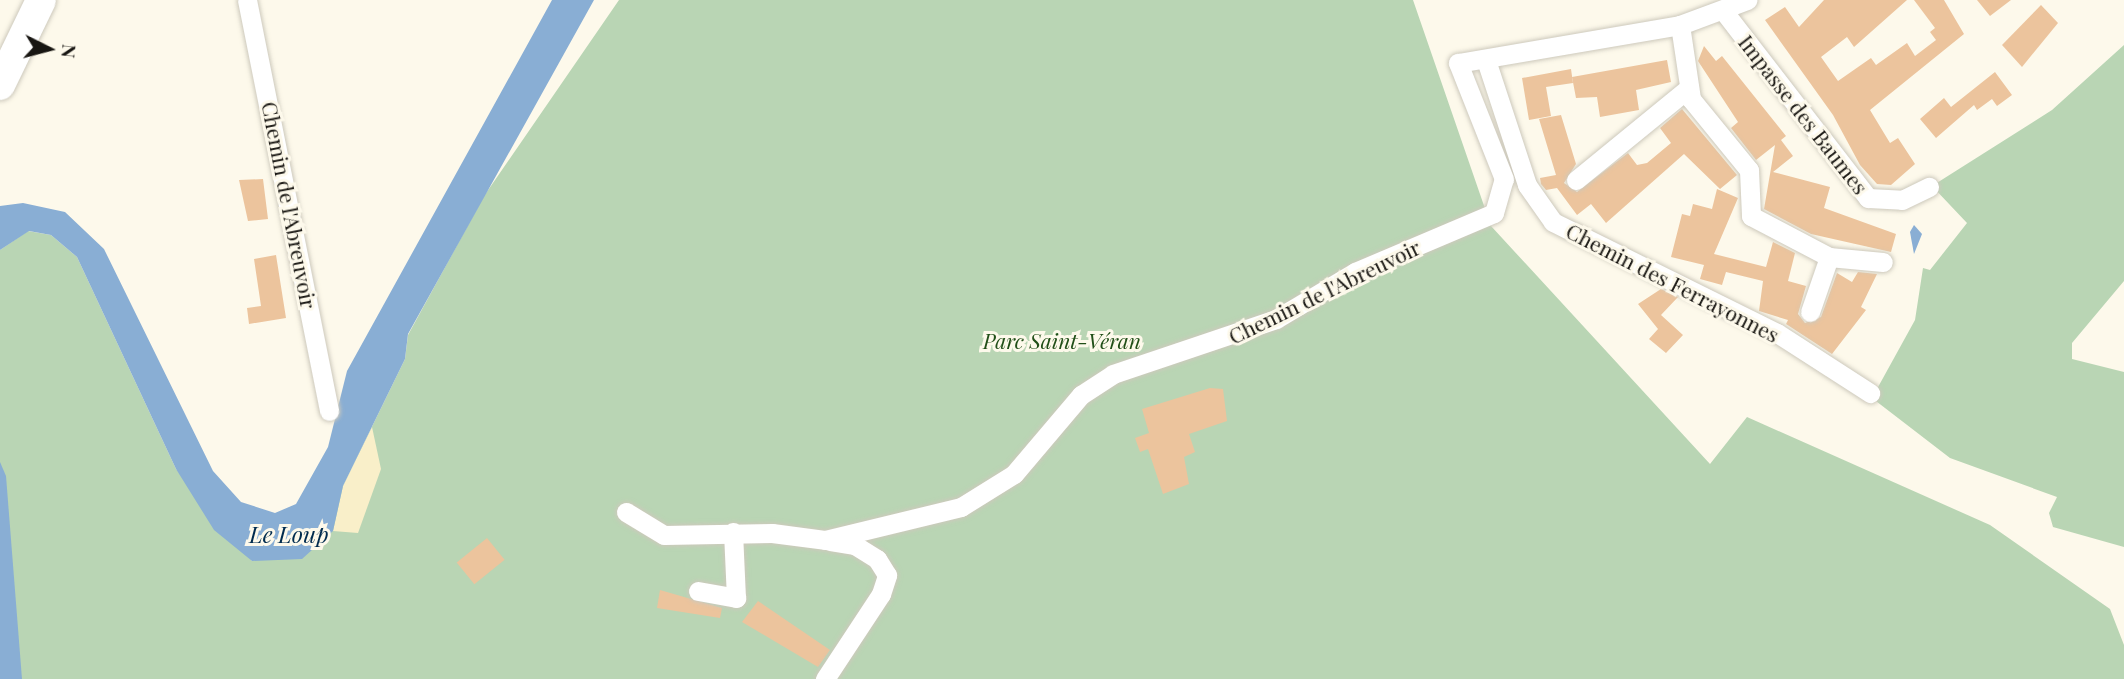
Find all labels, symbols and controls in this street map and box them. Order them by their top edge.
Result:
north arrow [14,14,84,84]
street label: Impasse des Baumes [1734,29,1874,199]
text: N [56,43,84,59]
street label: Chemin de l'Abreuvoir [258,99,322,311]
street label: Chemin des Ferrayonnes [1562,217,1784,347]
street label: Chemin de l'Abreuvoir [1224,233,1424,349]
park label: Parc Saint-Véran [983,327,1141,353]
water label: Le Loup [249,520,329,548]

